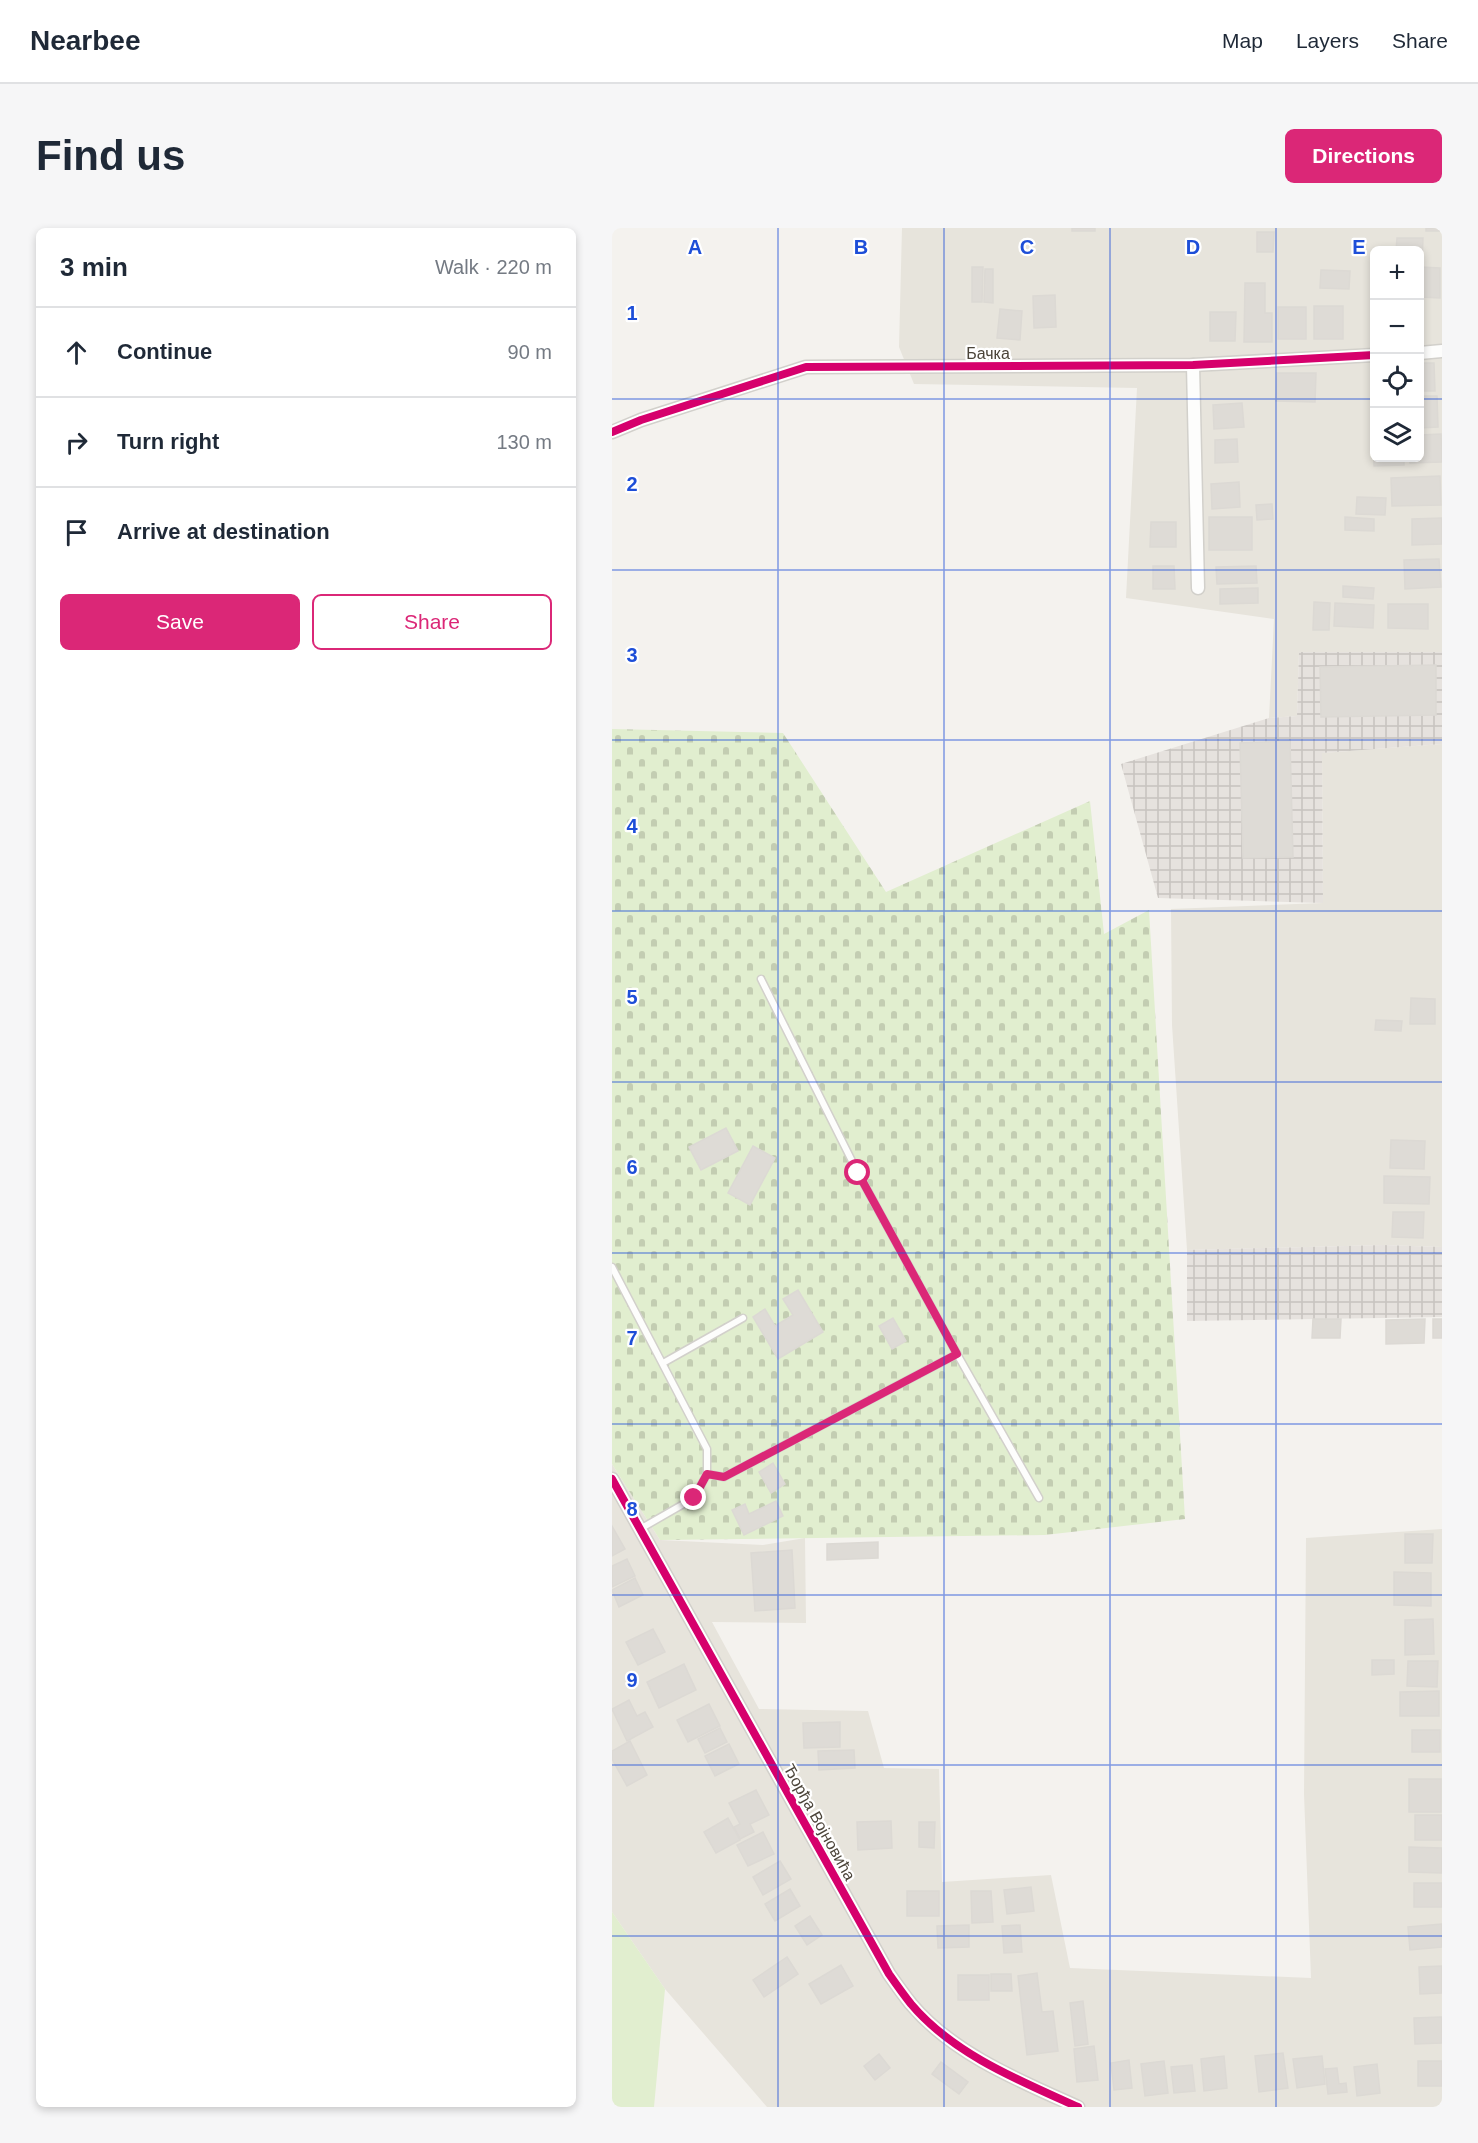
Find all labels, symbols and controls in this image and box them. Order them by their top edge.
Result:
text: Nearbee [30,25,141,56]
text: Map [1222,29,1263,52]
text: Layers [1296,29,1359,52]
text: Share [1392,29,1448,52]
button: Directions [1285,129,1442,183]
text: Find us [36,132,185,179]
text: A [688,236,702,258]
text: B [854,236,868,258]
text: C [1020,236,1034,258]
text: D [1186,236,1200,258]
text: E [1352,236,1366,258]
map controls [1370,246,1424,462]
button: + [1370,246,1424,300]
text: 3 min [60,252,128,282]
text: Walk · 220 m [435,256,552,278]
button: − [1370,300,1424,354]
text: 1 [626,302,638,324]
icon: ahead [60,336,93,369]
text: Continue [117,339,212,364]
text: 90 m [508,341,552,363]
street label: Бачка [966,345,1010,362]
button: locate [1370,354,1424,408]
button: layers [1370,408,1424,462]
icon: right [60,426,93,459]
text: Turn right [117,429,219,454]
text: 130 m [496,431,552,453]
text: 2 [626,473,638,495]
icon: arrive [60,516,93,549]
text: Arrive at destination [117,519,330,544]
button: Save [60,594,300,650]
button: Share [312,594,552,650]
text: 3 [626,644,638,666]
text: 4 [626,815,638,837]
text: 5 [626,986,638,1008]
text: 6 [626,1156,638,1178]
route start [844,1159,870,1185]
text: 7 [626,1327,638,1349]
route end [680,1484,706,1510]
text: 8 [626,1498,638,1520]
text: 9 [626,1669,638,1691]
street label: Ђорђа Војновића [781,1761,859,1883]

